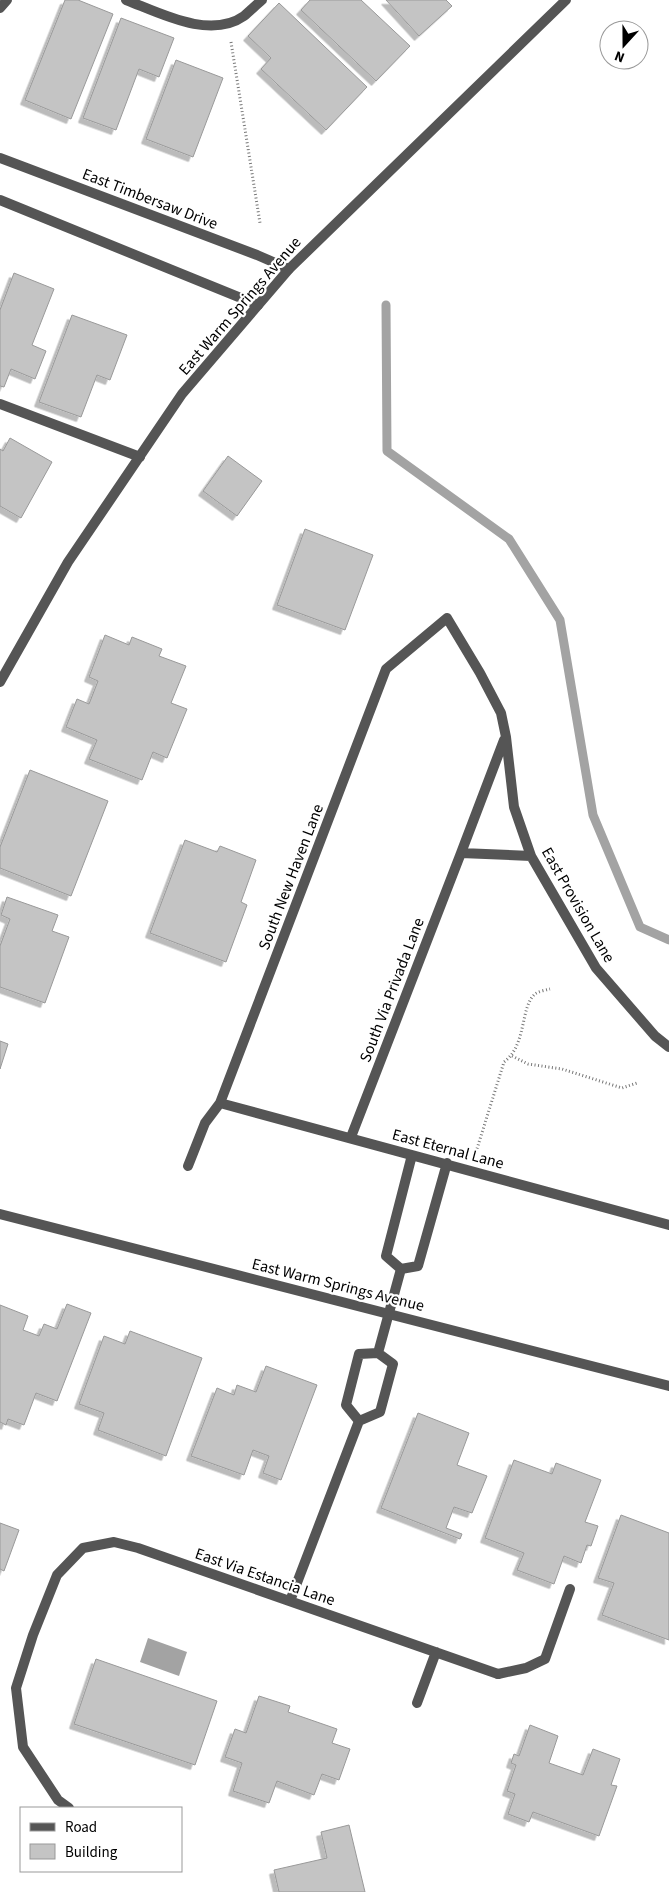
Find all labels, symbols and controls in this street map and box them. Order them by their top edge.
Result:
north arrow [599,20,649,70]
text: N [612,45,628,67]
street label: East Timbersaw Drive [79,163,221,235]
street label: East Warm Springs Avenue [174,232,306,380]
street label: South New Haven Lane [253,801,329,953]
street label: East Provision Lane [536,843,620,967]
street label: South Via Privada Lane [354,915,430,1065]
street label: East Eternal Lane [390,1124,506,1175]
street label: East Warm Springs Avenue [250,1253,427,1317]
street label: East Via Estancia Lane [192,1543,338,1611]
legend [20,1807,182,1872]
text: Road [65,1817,97,1838]
text: Building [65,1842,118,1863]

